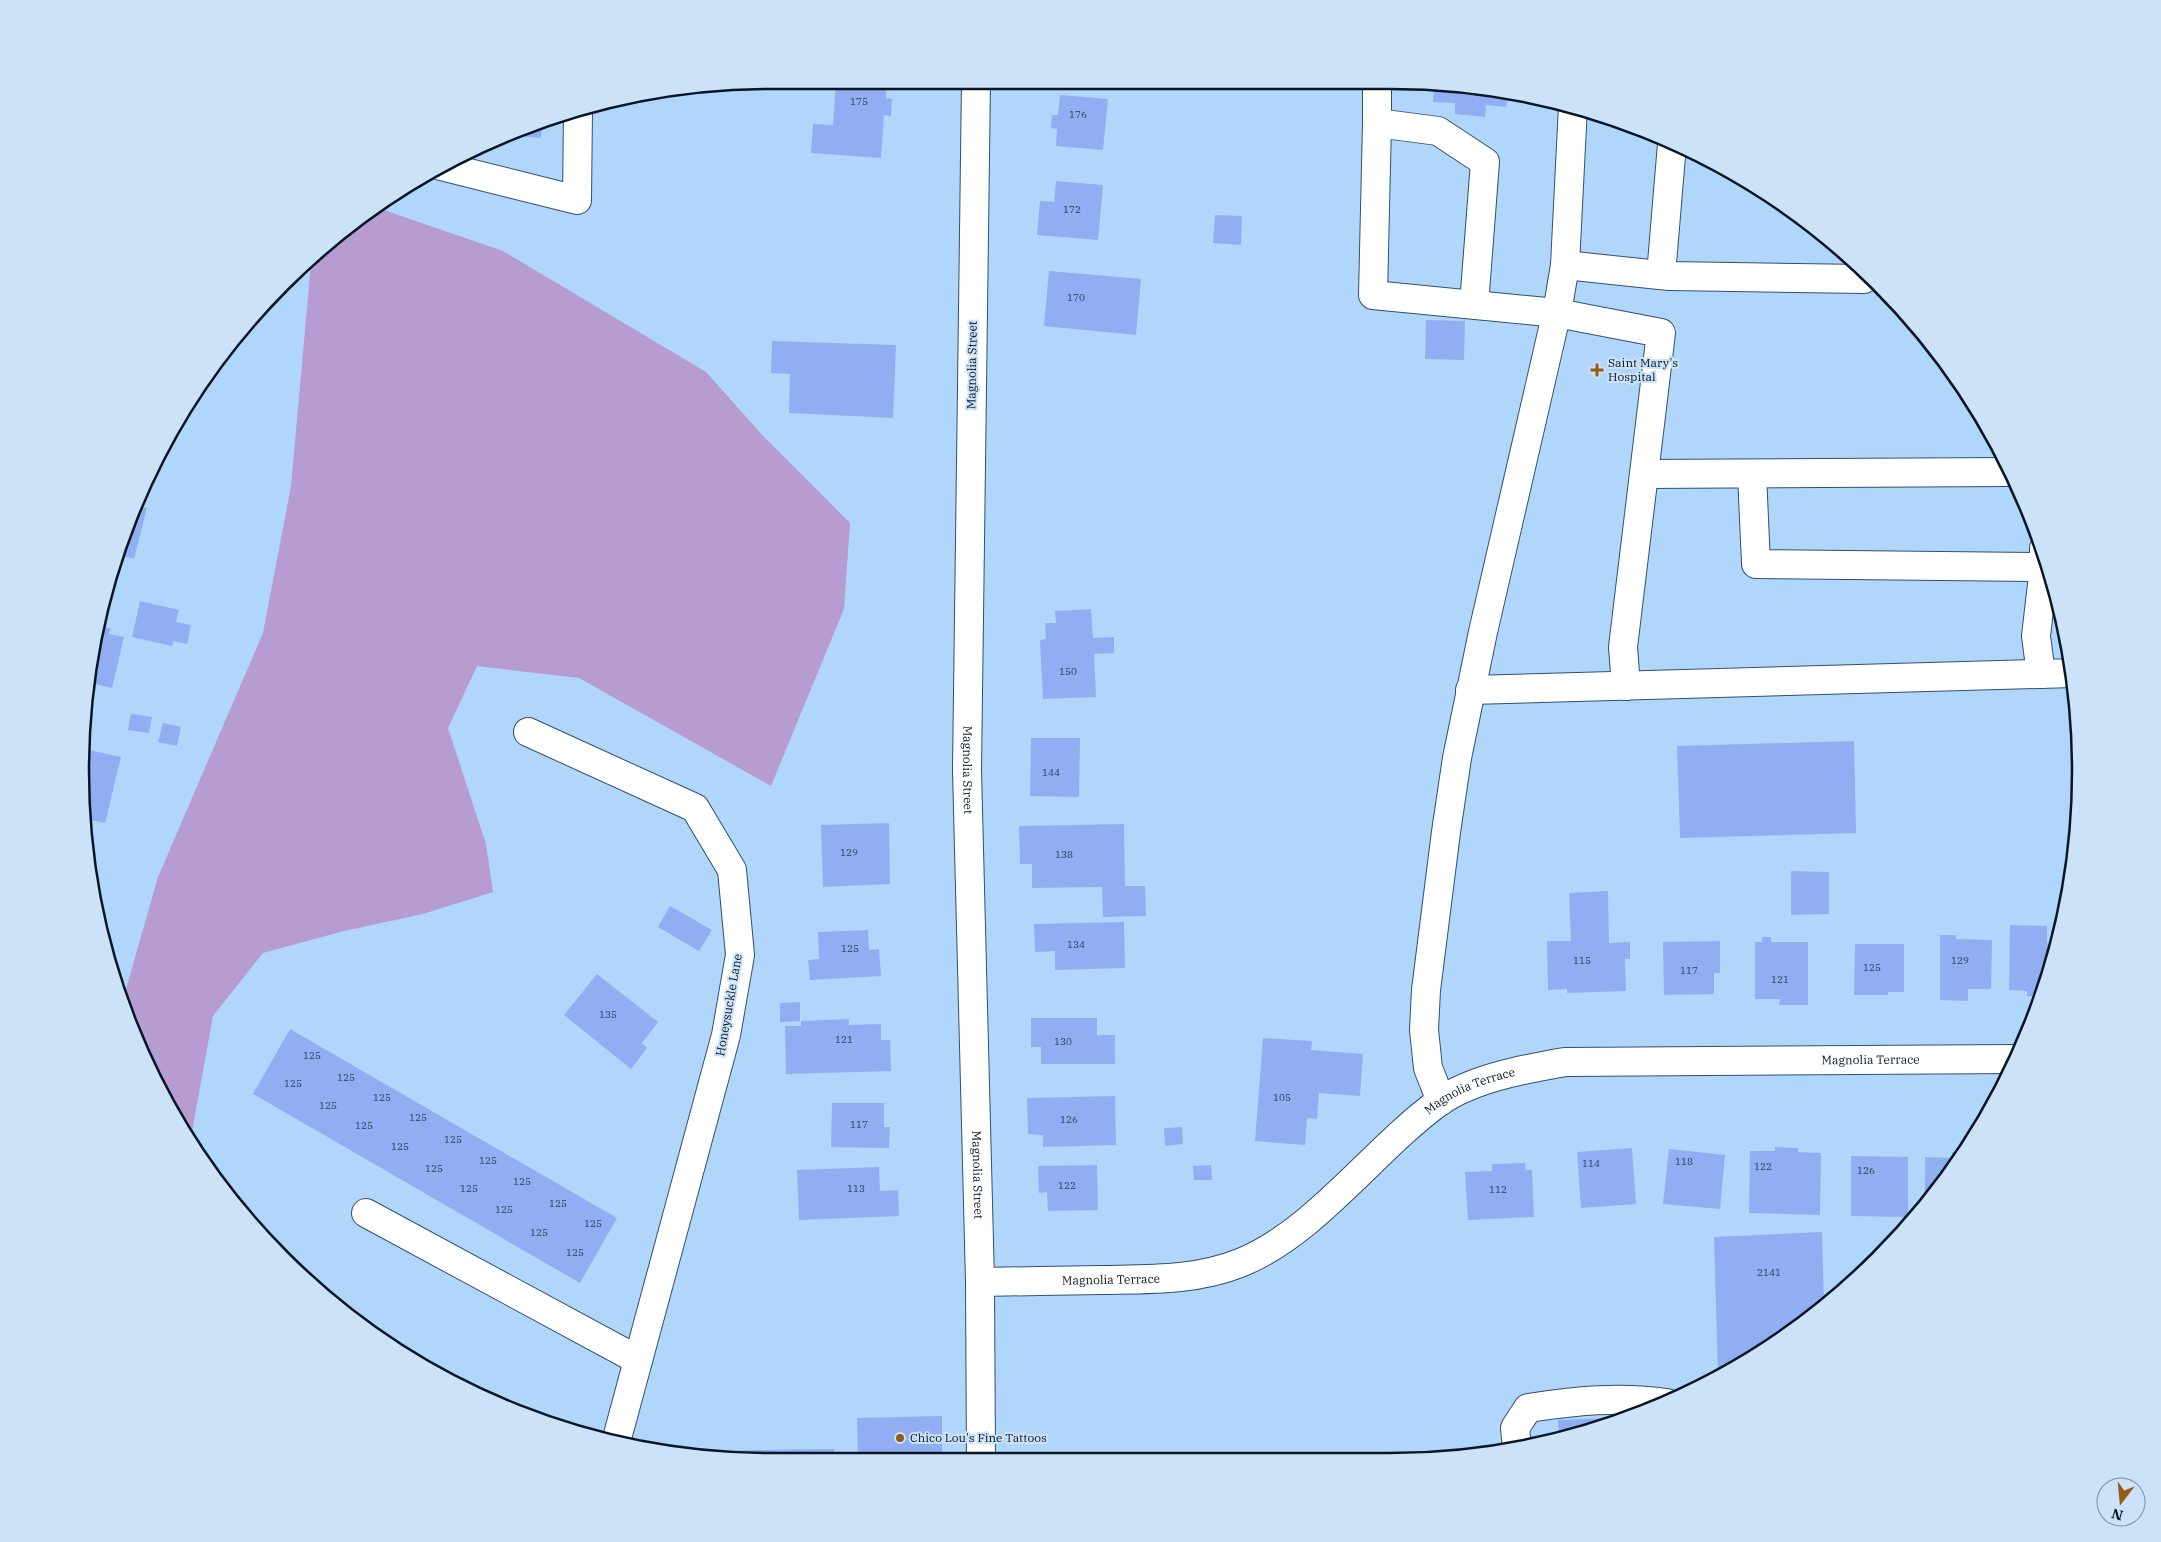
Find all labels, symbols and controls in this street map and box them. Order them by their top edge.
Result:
house number: 175 [850,95,868,108]
house number: 176 [1069,108,1087,121]
house number: 172 [1063,203,1081,216]
house number: 170 [1067,291,1085,304]
street label: Magnolia Street [963,321,980,409]
place label: Saint Mary's Hospital [1608,355,1678,384]
marker: Saint Mary's Hospital [1590,363,1604,377]
house number: 150 [1059,665,1077,678]
street label: Magnolia Street [960,726,976,814]
house number: 144 [1042,766,1060,779]
house number: 129 [840,846,858,859]
house number: 138 [1055,848,1073,861]
house number: 134 [1067,938,1085,951]
house number: 125 [841,942,859,955]
street label: Honeysuckle Lane [712,953,745,1057]
house number: 115 [1573,954,1591,967]
house number: 129 [1951,954,1969,967]
house number: 125 [1863,961,1881,974]
house number: 117 [1680,964,1698,977]
house number: 121 [1771,973,1789,986]
house number: 135 [599,1008,617,1021]
house number: 121 [835,1033,853,1046]
house number: 130 [1054,1035,1072,1048]
house number: 125 [303,1049,321,1062]
street label: Magnolia Terrace [1822,1052,1920,1067]
street label: Magnolia Terrace [1421,1064,1516,1117]
house number: 125 [337,1071,355,1084]
house number: 125 [284,1077,302,1090]
house number: 125 [373,1091,391,1104]
house number: 105 [1273,1091,1291,1104]
house number: 125 [319,1099,337,1112]
house number: 125 [409,1111,427,1124]
house number: 126 [1060,1113,1078,1126]
house number: 117 [850,1118,868,1131]
house number: 125 [355,1119,373,1132]
street label: Magnolia Street [969,1130,986,1219]
house number: 125 [444,1133,462,1146]
house number: 125 [391,1140,409,1153]
house number: 125 [479,1154,497,1167]
house number: 118 [1675,1155,1693,1168]
house number: 114 [1582,1157,1600,1170]
house number: 122 [1754,1160,1772,1173]
house number: 125 [425,1162,443,1175]
house number: 126 [1857,1164,1875,1177]
house number: 125 [513,1175,531,1188]
house number: 122 [1058,1179,1076,1192]
house number: 125 [460,1182,478,1195]
house number: 113 [847,1182,865,1195]
house number: 112 [1489,1183,1507,1196]
house number: 125 [549,1197,567,1210]
house number: 125 [495,1203,513,1216]
house number: 125 [584,1217,602,1230]
house number: 125 [530,1226,548,1239]
house number: 125 [566,1246,584,1259]
house number: 2141 [1757,1266,1781,1279]
street label: Magnolia Terrace [1062,1271,1160,1288]
place label: Chico Lou's Fine Tattoos [910,1430,1047,1445]
marker: Chico Lou's Fine Tattoos [894,1432,906,1444]
north arrow [2096,1477,2146,1527]
text: N [2110,1504,2125,1525]

